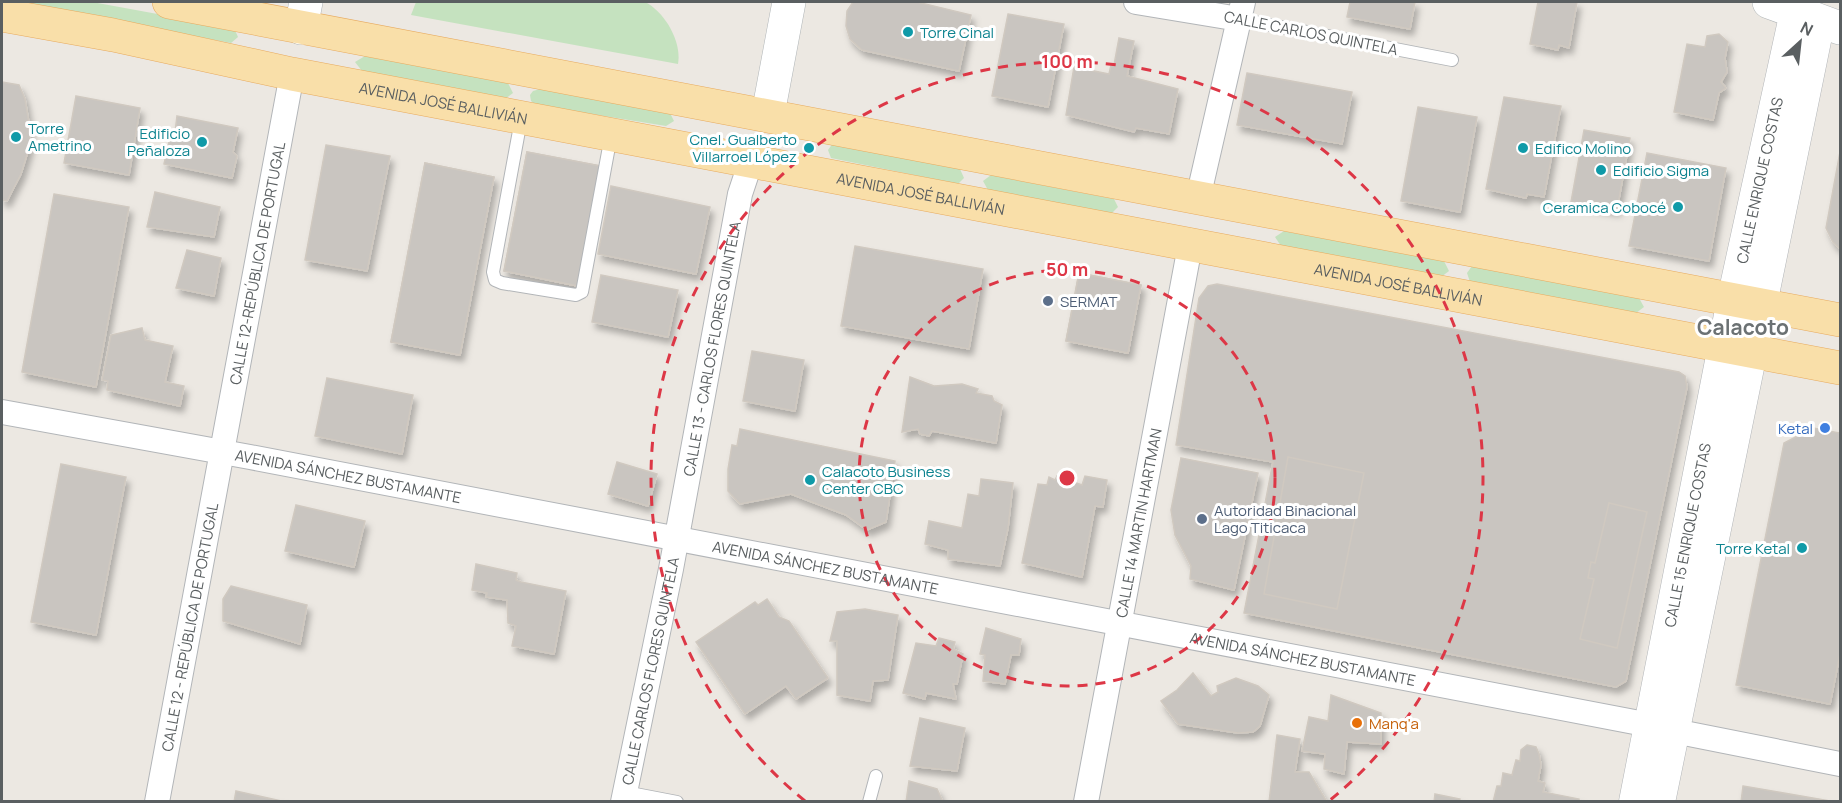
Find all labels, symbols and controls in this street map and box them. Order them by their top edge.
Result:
street label: CALLE CARLOS QUINTELA [1222,6,1400,60]
north arrow [1770,12,1830,72]
text: N [1797,16,1817,41]
place label: Torre Cinal [920,22,994,43]
marker: Torre Cinal [901,25,915,39]
text: 100 m [1041,49,1093,73]
street label: AVENIDA JOSÉ BALLIVIÁN [357,76,529,129]
street label: CALLE ENRIQUE COSTAS [1731,95,1788,265]
place label: Torre Ametrino [28,118,92,156]
place label: Edificio Peñaloza [127,123,190,161]
place label: Cnel. Gualberto Villarroel López [689,129,797,167]
marker: Torre Ametrino [9,130,23,144]
marker: Edificio Peñaloza [195,135,209,149]
place label: Edifico Molino [1535,138,1631,159]
street label: CALLE 12-REPÚBLICA DE PORTUGAL [224,140,290,386]
marker: Cnel. Gualberto Villarroel López [802,141,816,155]
marker: Edifico Molino [1516,141,1530,155]
place label: Edificio Sigma [1613,160,1709,181]
marker: Edificio Sigma [1594,163,1608,177]
street label: AVENIDA JOSÉ BALLIVIÁN [835,167,1007,220]
place label: Ceramica Cobocé [1543,197,1666,218]
marker: Ceramica Cobocé [1671,200,1685,214]
street label: CALLE 13 - CARLOS FLORES QUINTELA [678,219,745,478]
text: 50 m [1046,257,1088,281]
street label: AVENIDA JOSÉ BALLIVIÁN [1312,258,1484,310]
place label: SERMAT [1060,291,1117,312]
marker: SERMAT [1041,294,1055,308]
district label: Calacoto [1697,313,1789,341]
place label: Ketal [1778,418,1813,439]
marker: Ketal [1818,421,1832,435]
street label: CALLE 14 MARTIN HARTMAN [1110,426,1166,619]
street label: CALLE 15 ENRIQUE COSTAS [1659,441,1715,629]
street label: AVENIDA SÁNCHEZ BUSTAMANTE [233,444,463,508]
place label: Calacoto Business Center CBC [822,461,950,499]
centre of rings [1057,468,1077,488]
marker: Calacoto Business Center CBC [803,473,817,487]
place label: Autoridad Binacional Lago Titicaca [1214,500,1356,538]
street label: CALLE 12 - REPÚBLICA DE PORTUGAL [156,501,223,753]
marker: Autoridad Binacional Lago Titicaca [1195,512,1209,526]
street label: AVENIDA SÁNCHEZ BUSTAMANTE [711,535,940,599]
place label: Torre Ketal [1716,538,1790,559]
marker: Torre Ketal [1795,541,1809,555]
street label: CALLE CARLOS FLORES QUINTELA [616,555,684,787]
street label: AVENIDA SÁNCHEZ BUSTAMANTE [1188,627,1418,690]
place label: Manq'a [1369,713,1419,734]
marker: Manq'a [1350,716,1364,730]

